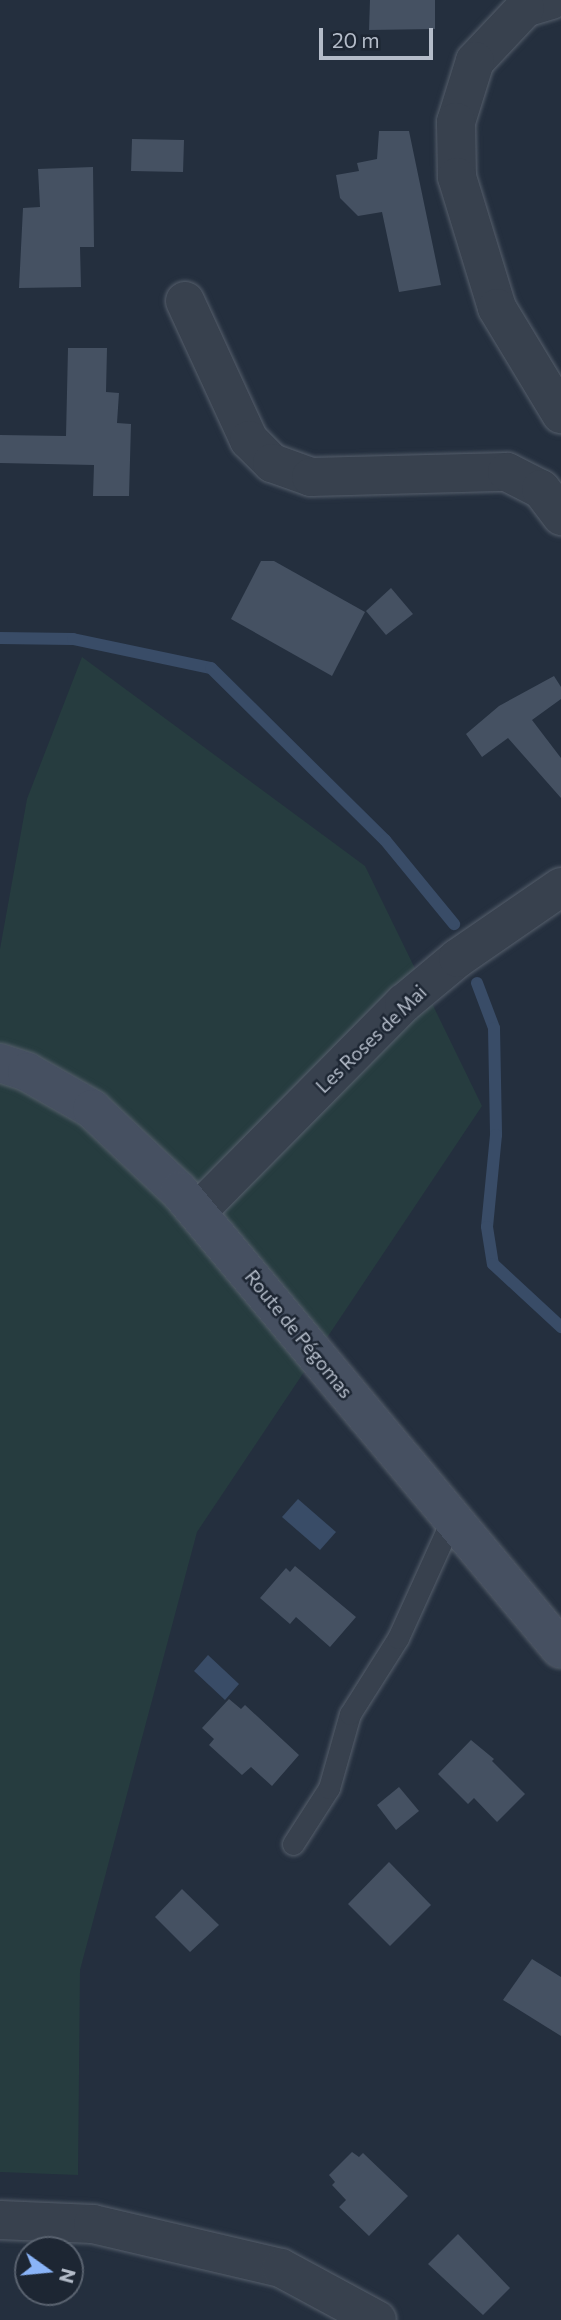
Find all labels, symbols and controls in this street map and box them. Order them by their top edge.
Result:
scale bar [323,14,437,58]
text: 20 m [332,27,380,52]
street label: Les Roses de Mai [311,980,431,1098]
street label: Route de Pégomas [240,1265,358,1403]
north arrow [14,2236,84,2306]
text: N [55,2266,81,2286]

